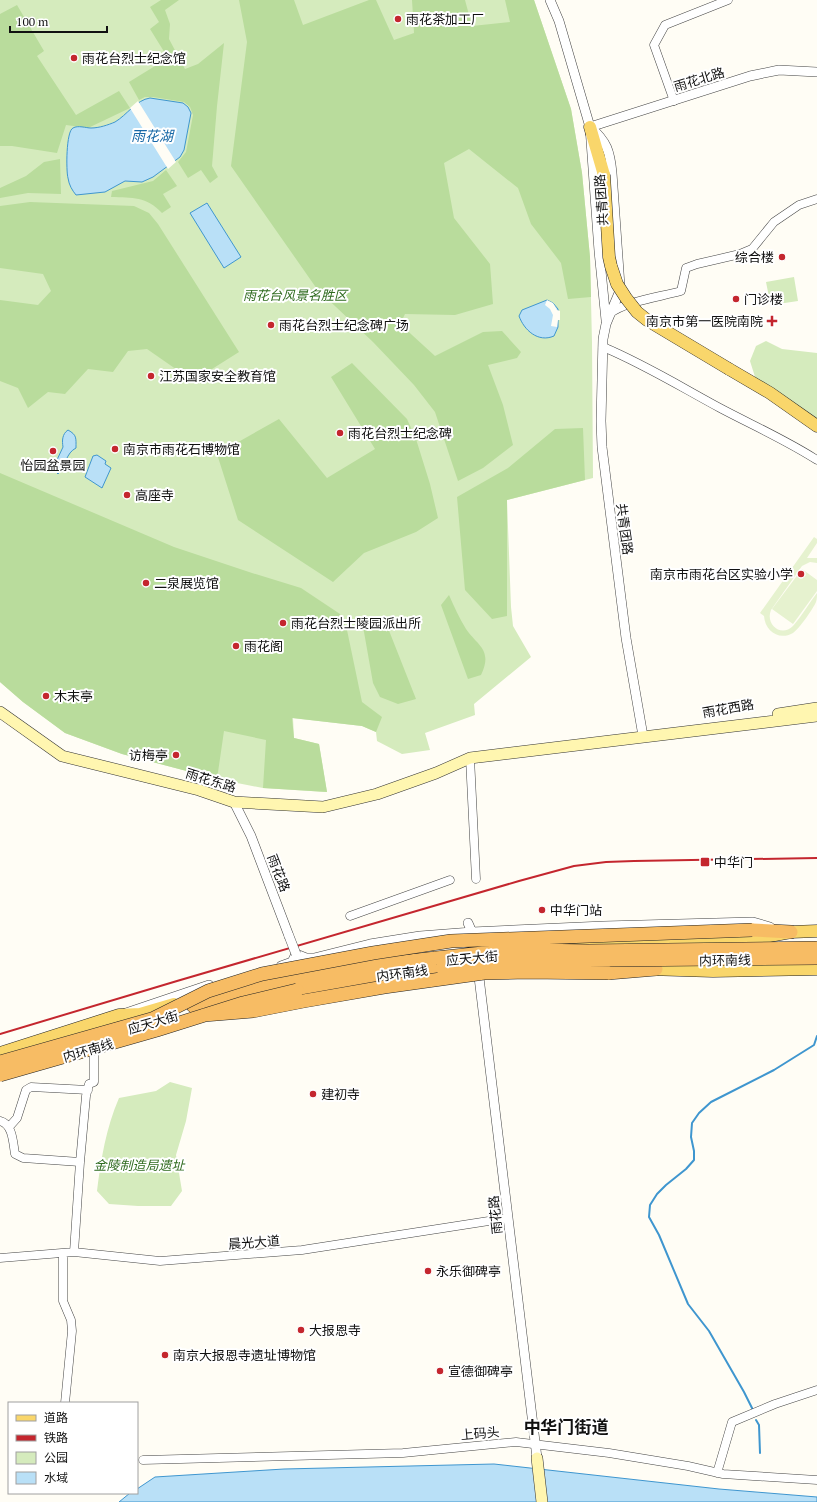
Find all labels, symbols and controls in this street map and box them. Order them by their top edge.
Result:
scale bar [10,8,107,34]
place label: 雨花茶加工厂 [406,10,484,28]
text: 100 m [16,14,49,29]
marker: 雨花茶加工厂 [393,14,403,24]
place label: 雨花台烈士纪念馆 [82,49,186,67]
marker: 雨花台烈士纪念馆 [69,53,79,63]
street label: 雨花北路 [671,63,727,95]
water label: 雨花湖 [131,126,175,145]
street label: 共青团路 [590,173,612,227]
place label: 综合楼 [735,248,774,266]
marker: 综合楼 [777,252,787,262]
park label: 雨花台风景名胜区 [243,286,349,304]
place label: 门诊楼 [744,290,783,308]
marker: 门诊楼 [731,294,741,304]
place label: 南京市第一医院南院 [646,312,763,330]
marker: 南京市第一医院南院 [766,315,778,327]
place label: 雨花台烈士纪念碑广场 [279,316,409,334]
marker: 雨花台烈士纪念碑广场 [266,320,276,330]
place label: 江苏国家安全教育馆 [159,367,276,385]
marker: 江苏国家安全教育馆 [146,371,156,381]
place label: 雨花台烈士纪念碑 [348,424,452,442]
marker: 雨花台烈士纪念碑 [335,428,345,438]
place label: 南京市雨花石博物馆 [123,440,240,458]
marker: 南京市雨花石博物馆 [110,444,120,454]
marker: 怡园盆景园 [48,446,58,456]
place label: 怡园盆景园 [20,456,86,474]
place label: 高座寺 [135,486,174,504]
marker: 高座寺 [122,490,132,500]
street label: 共青团路 [612,502,638,556]
place label: 南京市雨花台区实验小学 [650,565,793,583]
marker: 南京市雨花台区实验小学 [796,569,806,579]
place label: 二泉展览馆 [154,574,219,592]
marker: 二泉展览馆 [141,578,151,588]
place label: 雨花台烈士陵园派出所 [291,614,421,632]
marker: 雨花台烈士陵园派出所 [278,618,288,628]
place label: 雨花阁 [244,637,283,655]
marker: 雨花阁 [231,641,241,651]
place label: 木末亭 [54,687,93,705]
marker: 木末亭 [41,691,51,701]
street label: 雨花西路 [701,695,755,721]
place label: 访梅亭 [129,746,168,764]
marker: 访梅亭 [171,750,181,760]
street label: 雨花东路 [183,764,239,796]
street label: 雨花路 [264,852,294,894]
place label: 中华门 [714,853,753,871]
marker: 中华门 [699,856,711,868]
place label: 中华门站 [550,901,602,919]
marker: 中华门站 [537,905,547,915]
street label: 应天大街 [445,947,499,969]
street label: 内环南线 [699,951,751,969]
street label: 内环南线 [375,960,429,986]
street label: 应天大街 [126,1006,180,1038]
street label: 内环南线 [61,1034,115,1066]
place label: 建初寺 [321,1085,360,1103]
marker: 建初寺 [308,1089,318,1099]
park label: 金陵制造局遗址 [93,1156,185,1174]
street label: 雨花路 [484,1195,506,1235]
street label: 晨光大道 [227,1231,281,1253]
place label: 永乐御碑亭 [436,1262,501,1280]
marker: 永乐御碑亭 [423,1266,433,1276]
place label: 大报恩寺 [309,1321,361,1339]
marker: 大报恩寺 [296,1325,306,1335]
place label: 南京大报恩寺遗址博物馆 [173,1346,316,1364]
marker: 南京大报恩寺遗址博物馆 [160,1350,170,1360]
place label: 宣德御碑亭 [448,1362,513,1380]
marker: 宣德御碑亭 [435,1366,445,1376]
legend [8,1402,138,1494]
text: 道路 [44,1410,68,1425]
district label: 中华门街道 [524,1415,609,1438]
street label: 上码头 [460,1422,500,1444]
text: 铁路 [44,1430,68,1445]
text: 公园 [44,1450,68,1465]
text: 水域 [44,1470,68,1485]

